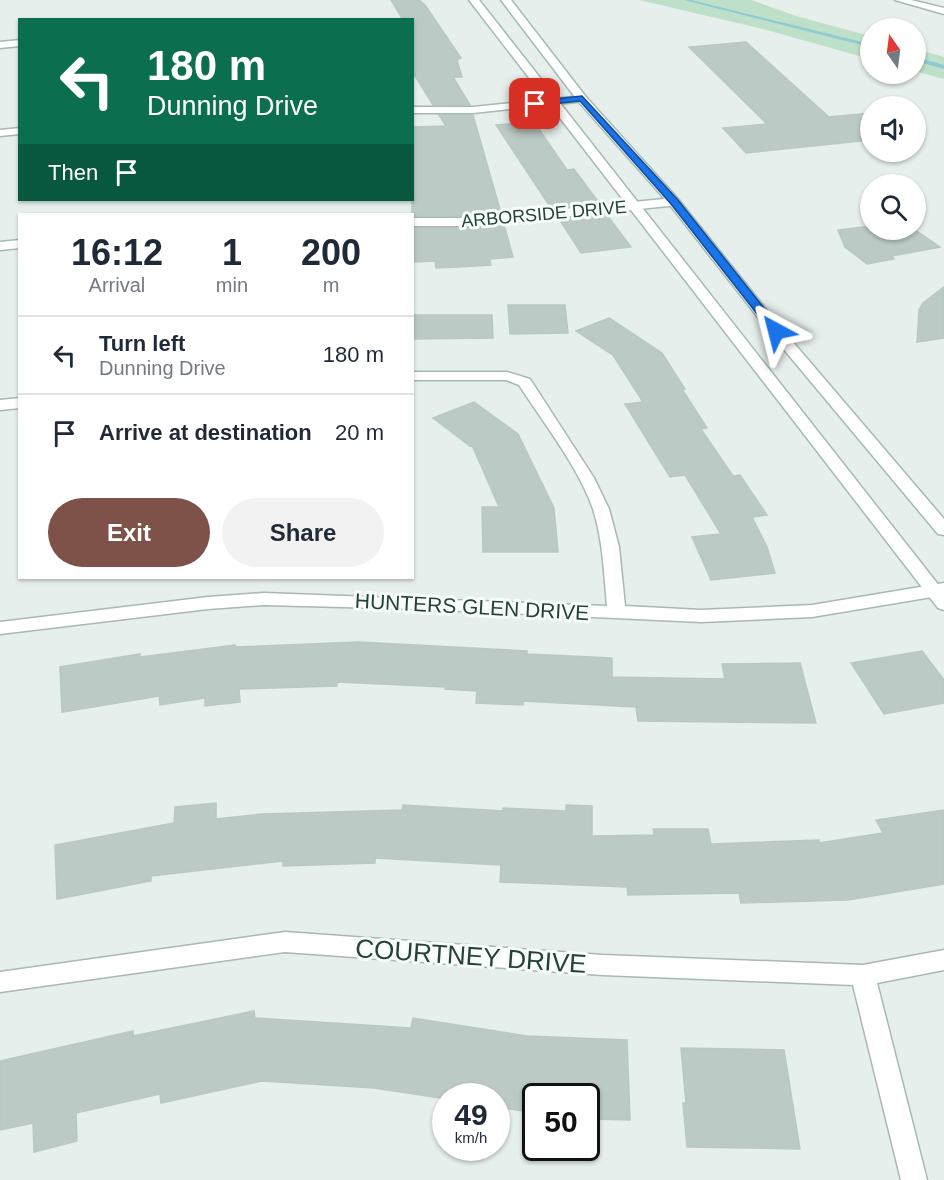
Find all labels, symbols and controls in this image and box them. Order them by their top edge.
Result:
north arrow [860,18,926,84]
map controls [860,18,926,240]
icon: left [48,42,126,120]
text: 180 m [147,42,266,89]
pin [509,78,560,129]
icon: arrive [518,87,551,120]
text: Dunning Drive [147,91,318,121]
button: sound [860,96,926,162]
icon: arrive [110,156,143,189]
text: Then [48,160,98,185]
button: search [860,174,926,240]
street label: ARBORSIDE DRIVE [460,197,628,231]
text: 16:12 [71,232,163,273]
text: 1 [222,232,242,273]
text: 200 [301,232,361,273]
text: Arrival [89,274,145,296]
text: min [216,274,248,296]
text: m [323,274,339,296]
position arrow [744,299,808,363]
text: Turn left [99,331,185,356]
icon: left [48,339,81,372]
text: 180 m [323,342,384,367]
text: Dunning Drive [99,357,226,379]
icon: arrive [48,417,81,450]
text: Arrive at destination [99,420,312,445]
text: 20 m [335,420,384,445]
button: Exit [48,498,210,567]
button: Share [222,498,384,567]
street label: HUNTERS GLEN DRIVE [354,589,590,624]
street label: COURTNEY DRIVE [354,933,588,979]
speed limit sign: 50 [522,1083,600,1161]
text: 49 [454,1098,488,1131]
text: km/h [455,1129,487,1146]

